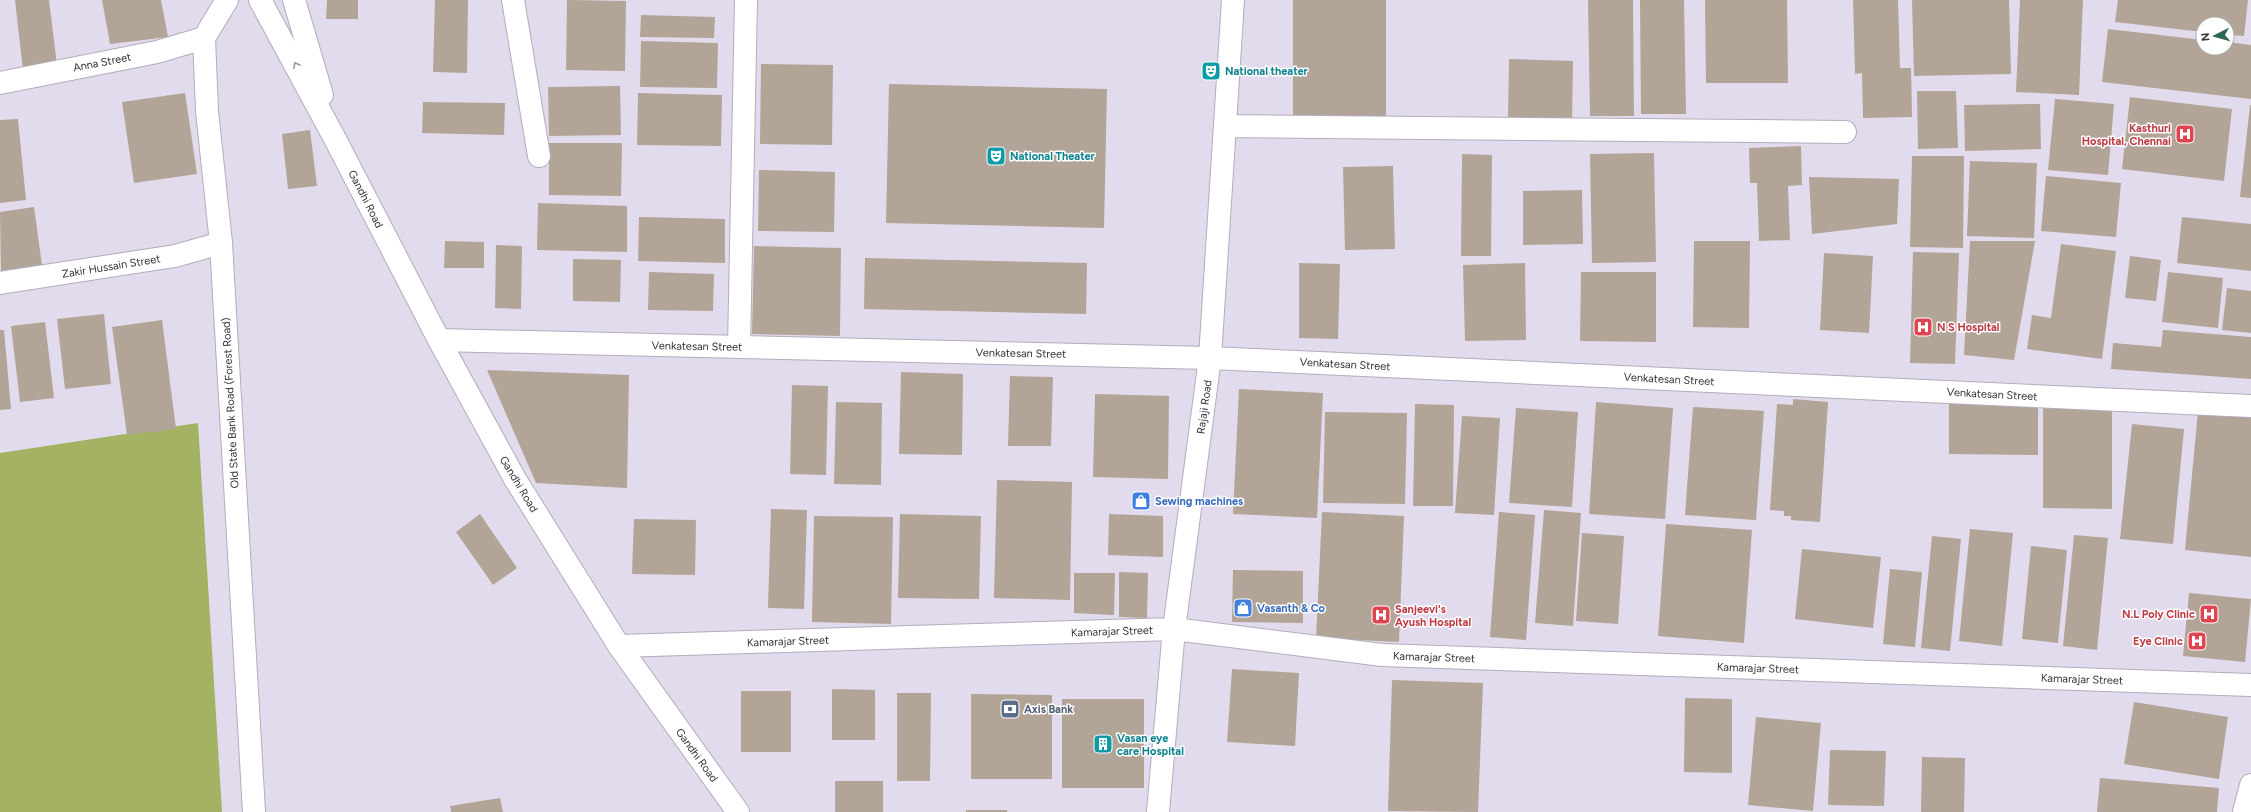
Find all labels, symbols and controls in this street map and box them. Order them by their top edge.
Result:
north arrow [2195,16,2235,56]
text: N [2199,32,2212,42]
street label: Anna Street [72,50,132,74]
theatre icon: National theater [1200,60,1222,82]
one-way arrow [293,62,300,69]
place label: National theater [1225,65,1309,78]
place label: Kasthuri Hospital, Chennai [2082,122,2171,148]
hospital icon: Kasthuri Hospital, Chennai [2174,123,2196,145]
theatre icon: National Theater [985,145,1007,167]
place label: National Theater [1010,150,1096,163]
street label: Gandhi Road [345,168,386,230]
street label: Zakir Hussain Street [61,252,161,281]
hospital icon: N S Hospital [1912,316,1934,338]
street label: Old State Bank Road (Forest Road) [220,317,241,489]
place label: N S Hospital [1937,321,2000,334]
street label: Venkatesan Street [652,339,742,354]
street label: Venkatesan Street [976,346,1066,361]
street label: Venkatesan Street [1299,356,1391,373]
street label: Venkatesan Street [1623,371,1715,388]
street label: Rajaji Road [1194,379,1215,435]
street label: Venkatesan Street [1946,386,2038,403]
street label: Gandhi Road [497,454,540,515]
shop icon: Sewing machines [1130,490,1152,512]
place label: Sewing machines [1155,495,1243,508]
shop icon: Vasanth & Co [1232,597,1254,619]
place label: Vasanth & Co [1257,602,1326,615]
place label: Sanjeevi's Ayush Hospital [1395,603,1471,629]
hospital icon: N.L Poly Clinic [2198,603,2220,625]
hospital icon: Sanjeevi's Ayush Hospital [1370,604,1392,626]
place label: N.L Poly Clinic [2122,608,2195,621]
street label: Kamarajar Street [1071,624,1153,639]
hospital icon: Eye Clinic [2186,630,2208,652]
street label: Kamarajar Street [747,634,829,649]
place label: Eye Clinic [2133,635,2183,648]
street label: Kamarajar Street [1393,650,1475,665]
street label: Kamarajar Street [1717,661,1799,676]
street label: Kamarajar Street [2041,672,2123,687]
bank icon: Axis Bank [999,698,1021,720]
place label: Axis Bank [1024,703,1073,716]
street label: Gandhi Road [673,726,720,785]
place label: Vasan eye care Hospital [1117,732,1184,758]
building icon: Vasan eye care Hospital [1092,733,1114,755]

